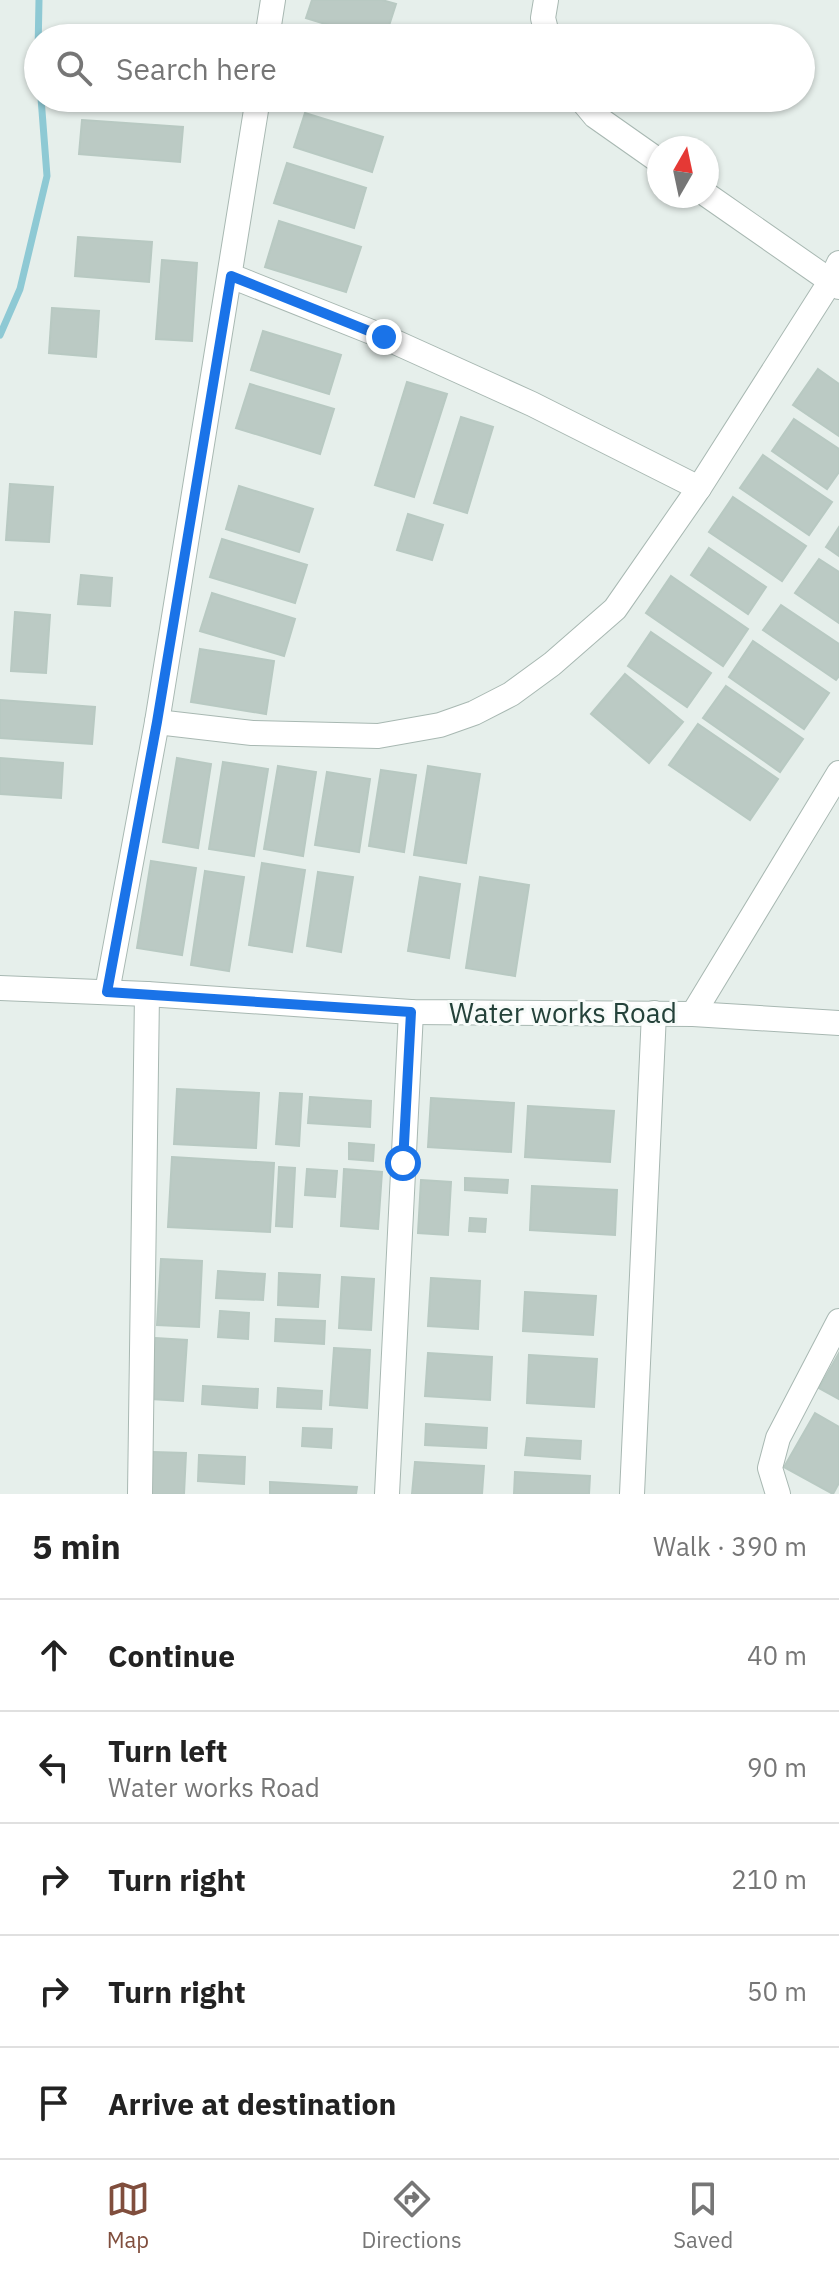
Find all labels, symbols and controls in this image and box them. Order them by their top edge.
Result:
search box [24,24,815,112]
icon: search [52,46,96,90]
text: Search here [116,49,277,88]
north arrow [647,136,719,208]
route end [366,319,402,355]
street label: Water works Road [449,994,677,1031]
route start [385,1145,421,1181]
text: 5 min [32,1524,121,1568]
text: Walk · 390 m [653,1529,807,1563]
icon: ahead [32,1633,76,1677]
text: Continue [108,1636,235,1675]
text: 40 m [747,1638,807,1672]
text: Turn left [108,1731,227,1770]
icon: left [32,1745,76,1789]
text: 90 m [747,1750,807,1784]
text: Water works Road [108,1770,320,1804]
icon: right [32,1857,76,1901]
text: Turn right [108,1860,246,1899]
text: 210 m [731,1862,807,1896]
icon: right [32,1969,76,2013]
text: Turn right [108,1972,246,2011]
text: 50 m [747,1974,807,2008]
icon: arrive [32,2081,76,2125]
text: Arrive at destination [108,2084,396,2123]
tab: Map [106,2177,150,2254]
tab: Directions [362,2177,462,2254]
tab: Saved [673,2177,733,2254]

